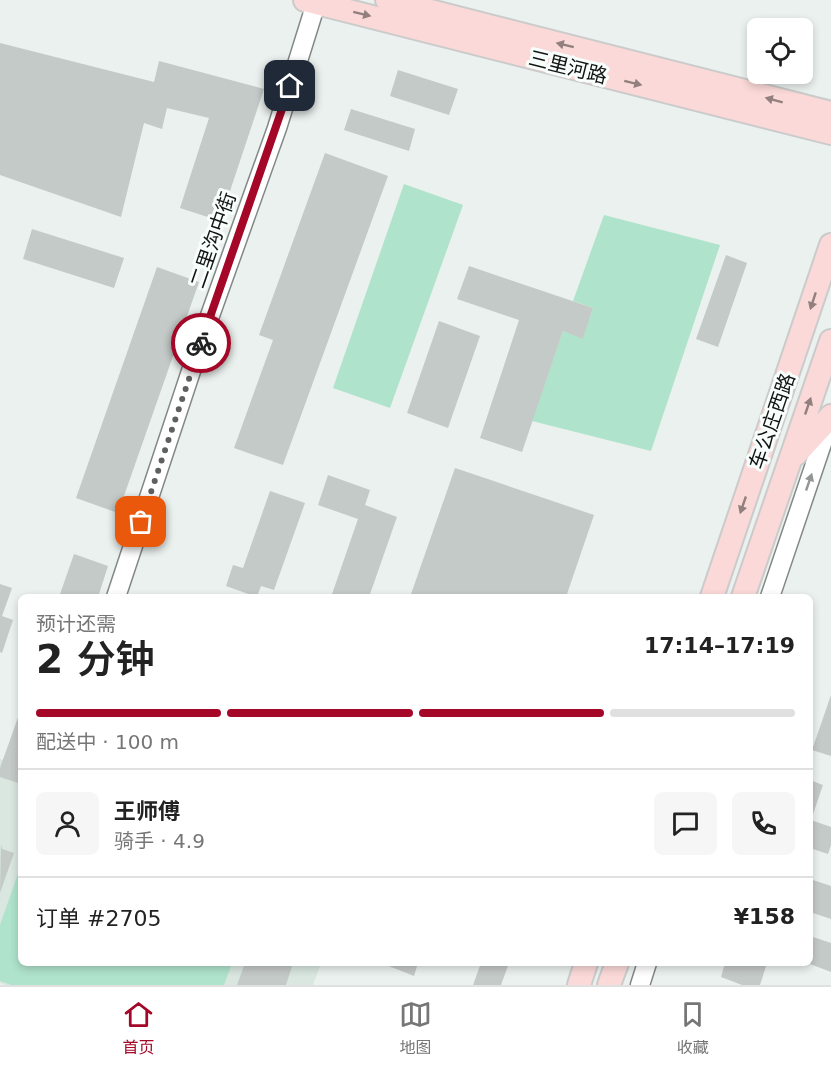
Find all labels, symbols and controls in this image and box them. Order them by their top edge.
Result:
one-way arrow [353,10,371,19]
map controls [747,18,813,84]
button: locate [747,18,813,84]
one-way arrow [556,40,574,50]
street label: 三里河路 [526,46,610,88]
pin [264,60,315,111]
icon: home [273,69,306,102]
one-way arrow [623,79,642,89]
one-way arrow [765,94,783,104]
street label: 二里沟中街 [185,189,241,291]
one-way arrow [807,292,817,310]
courier [171,313,231,373]
icon: bike [185,327,218,360]
street label: 车公庄西路 [744,370,800,472]
one-way arrow [804,397,814,415]
one-way arrow [804,473,814,491]
pin [115,496,166,547]
one-way arrow [738,496,748,514]
icon: bag [124,505,157,538]
text: 预计还需 [36,612,116,636]
text: 17:14–17:19 [644,633,795,658]
text: 2 分钟 [36,637,155,682]
text: 配送中 · 100 m [36,730,179,754]
button: person [36,792,99,855]
button: chat [654,792,717,855]
button: phone [732,792,795,855]
text: 王师傅 [114,799,180,824]
text: 骑手 · 4.9 [114,829,205,853]
text: ¥158 [734,904,795,929]
text: 订单 #2705 [36,906,161,931]
tab: 首页 [122,998,155,1058]
tab: 地图 [399,998,432,1058]
tab: 收藏 [676,998,709,1058]

